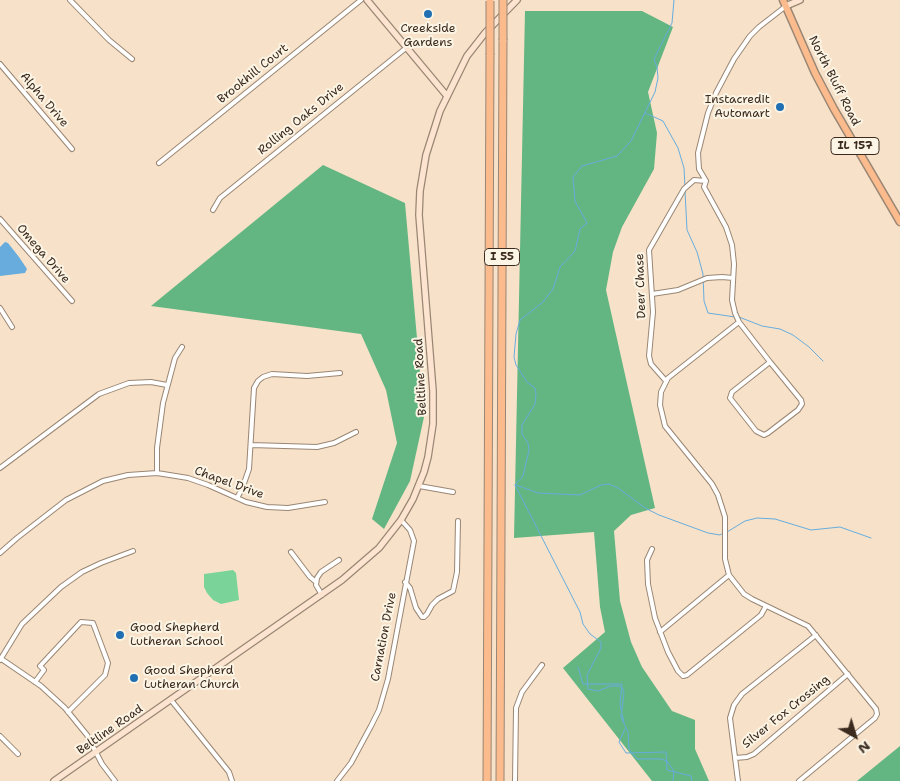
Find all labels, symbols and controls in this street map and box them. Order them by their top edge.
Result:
marker: Creekside Gardens [422,8,434,20]
place label: Creekside Gardens [400,22,456,50]
street label: North Bluff Road [805,34,863,128]
street label: Brookhill Court [215,41,291,107]
street label: Alpha Drive [17,70,71,130]
street label: Rolling Oaks Drive [255,80,347,158]
place label: Instacredit Automart [705,93,770,121]
marker: Instacredit Automart [774,101,786,113]
road number: IL 157 [831,138,879,154]
street label: Omega Drive [13,221,73,287]
road number: I 55 [484,248,520,266]
street label: Deer Chase [633,253,649,319]
street label: Beltline Road [412,338,430,416]
street label: Chapel Drive [192,464,266,502]
street label: Carnation Drive [368,591,400,683]
place label: Good Shepherd Lutheran School [130,621,223,649]
marker: Good Shepherd Lutheran School [114,629,126,641]
place label: Good Shepherd Lutheran Church [144,664,239,692]
marker: Good Shepherd Lutheran Church [128,672,140,684]
street label: Silver Fox Crossing [740,672,832,752]
street label: Beltline Road [74,702,146,758]
north arrow [830,711,880,761]
text: N [854,737,874,758]

